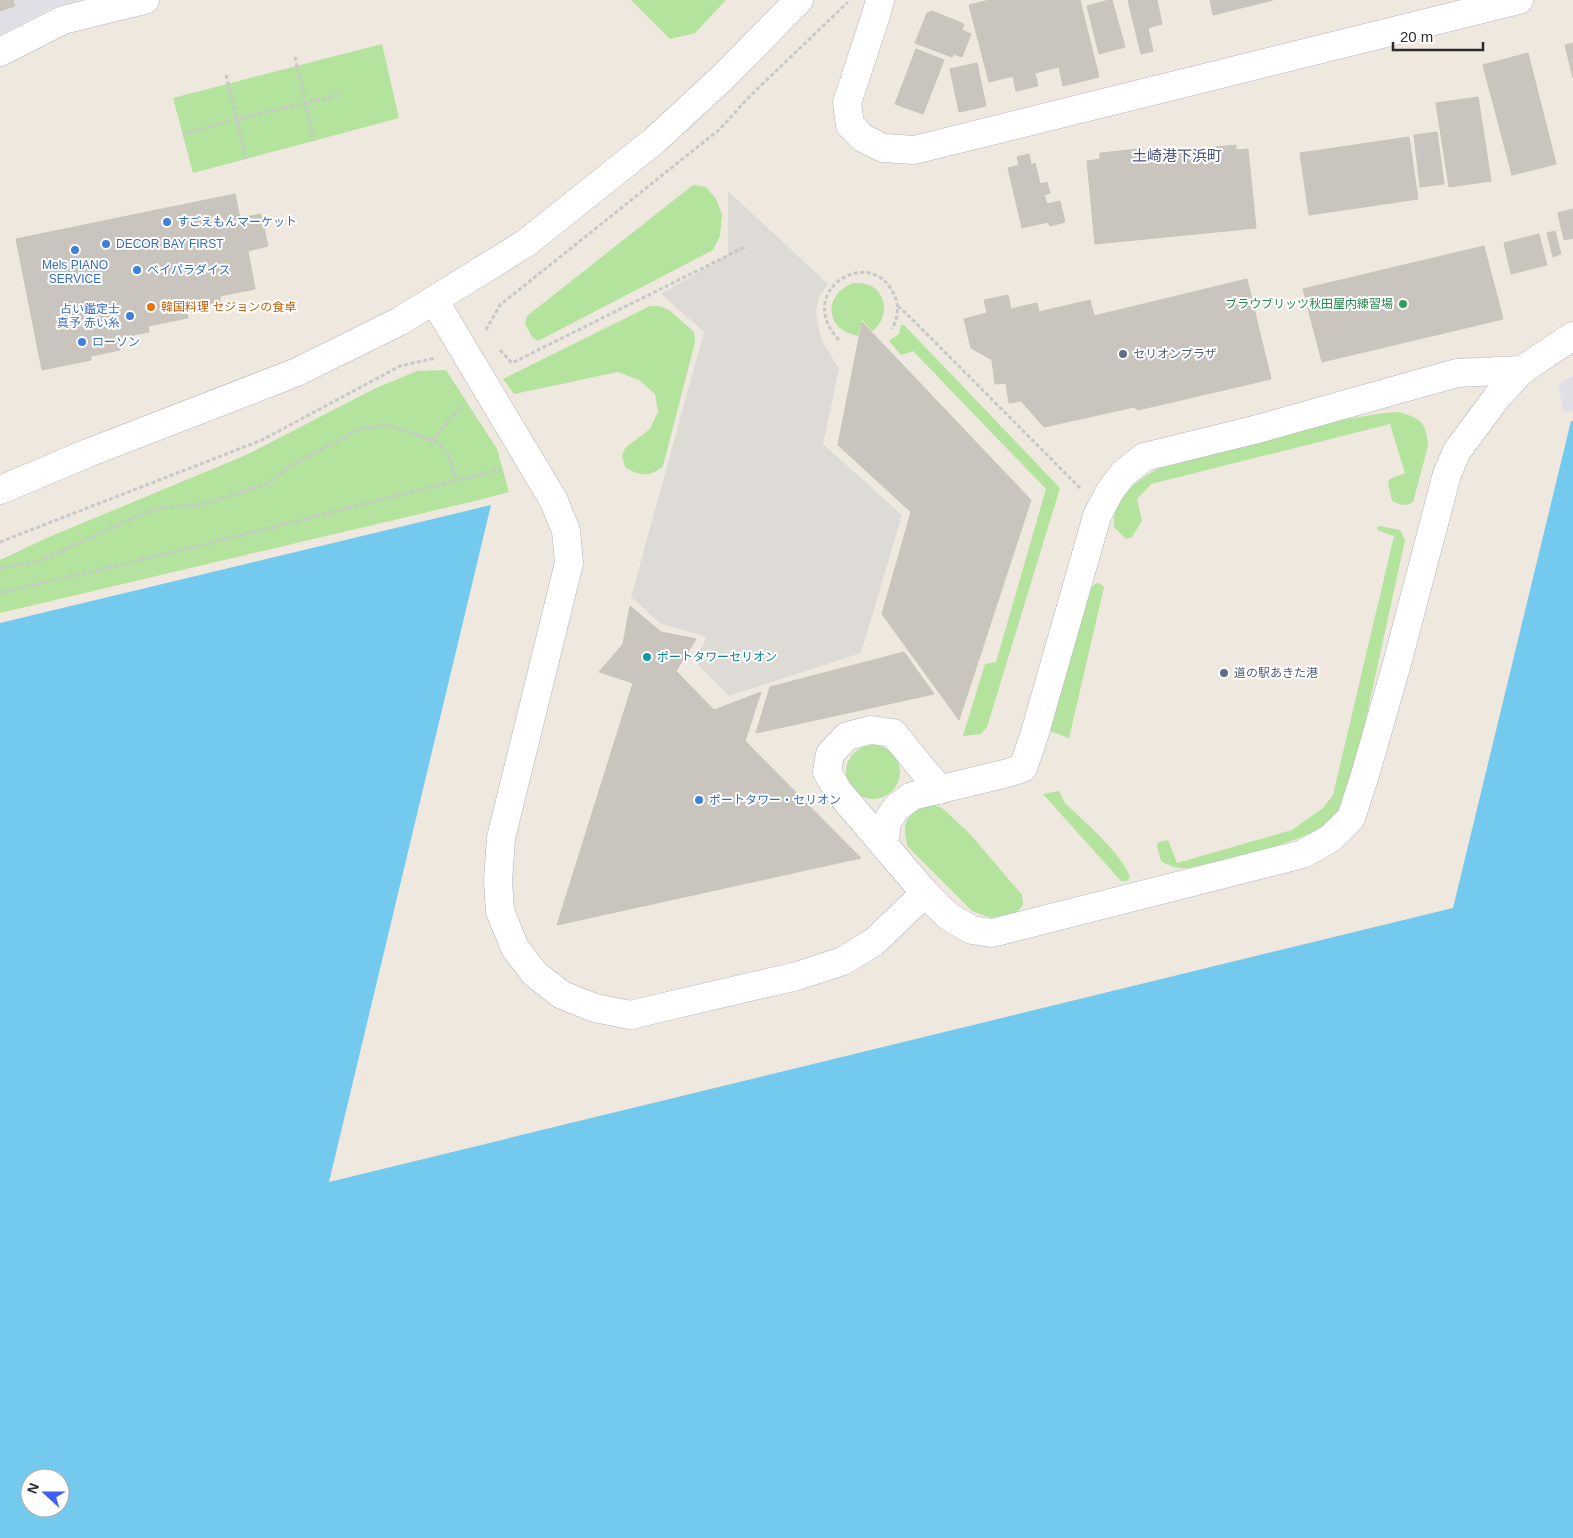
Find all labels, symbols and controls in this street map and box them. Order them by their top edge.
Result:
scale bar [1393,20,1483,52]
text: 20 m [1400,28,1433,45]
district label: 土崎港下浜町 [1132,147,1222,164]
place label: すごえもんマーケット [177,215,297,229]
marker: すごえもんマーケット [161,216,173,228]
place label: DECOR BAY FIRST [116,237,224,251]
marker: DECOR BAY FIRST [100,238,112,250]
marker: Mels PIANO SERVICE [69,244,81,256]
place label: Mels PIANO SERVICE [42,258,108,286]
place label: ベイパラダイス [147,263,230,277]
marker: ベイパラダイス [131,264,143,276]
place label: ブラウブリッツ秋田屋内練習場 [1225,297,1393,311]
marker: ブラウブリッツ秋田屋内練習場 [1397,298,1409,310]
place label: 韓国料理 セジョンの食卓 [161,300,296,314]
marker: 韓国料理 セジョンの食卓 [145,301,157,313]
place label: 占い鑑定士 真予 赤い糸 [57,302,120,330]
marker: 占い鑑定士 真予 赤い糸 [124,310,136,322]
place label: ローソン [92,335,140,349]
marker: ローソン [76,336,88,348]
place label: セリオンプラザ [1133,347,1217,361]
marker: セリオンプラザ [1117,348,1129,360]
place label: ポートタワーセリオン [657,650,777,664]
marker: ポートタワーセリオン [641,651,653,663]
place label: 道の駅あきた港 [1234,666,1318,680]
marker: 道の駅あきた港 [1218,667,1230,679]
place label: ポートタワー・セリオン [709,793,841,807]
marker: ポートタワー・セリオン [693,794,705,806]
north arrow [20,1468,70,1518]
text: N [24,1481,42,1496]

